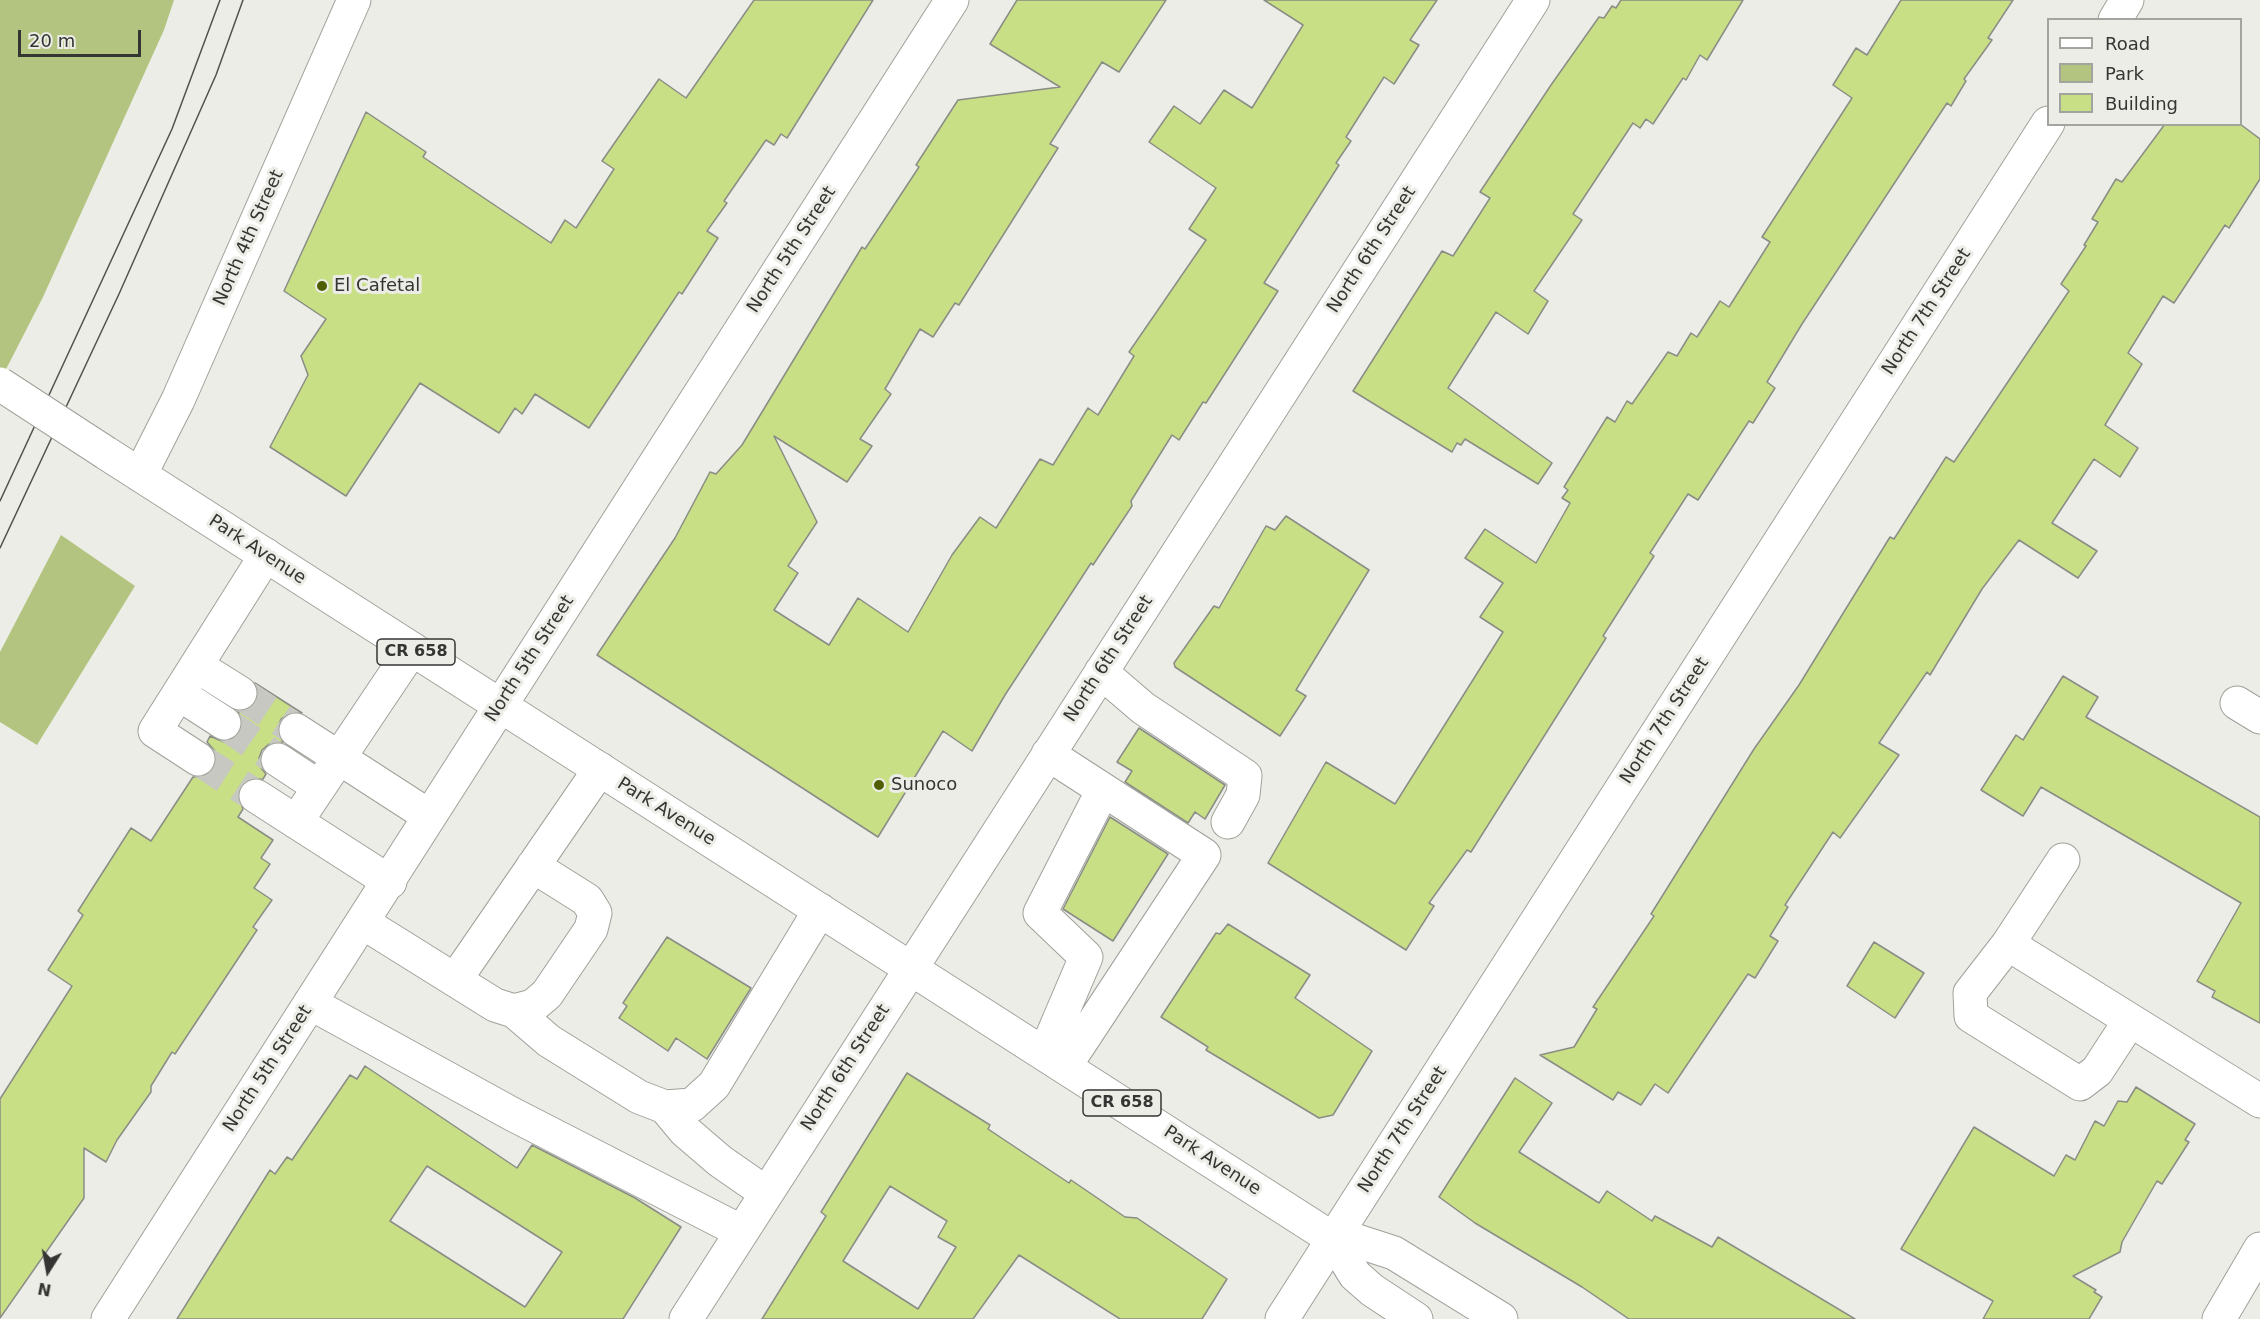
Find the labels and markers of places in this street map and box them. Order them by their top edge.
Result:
place label: El Cafetal [334,275,420,297]
marker: El Cafetal [315,279,329,293]
place label: Sunoco [891,774,957,796]
marker: Sunoco [872,778,886,792]

